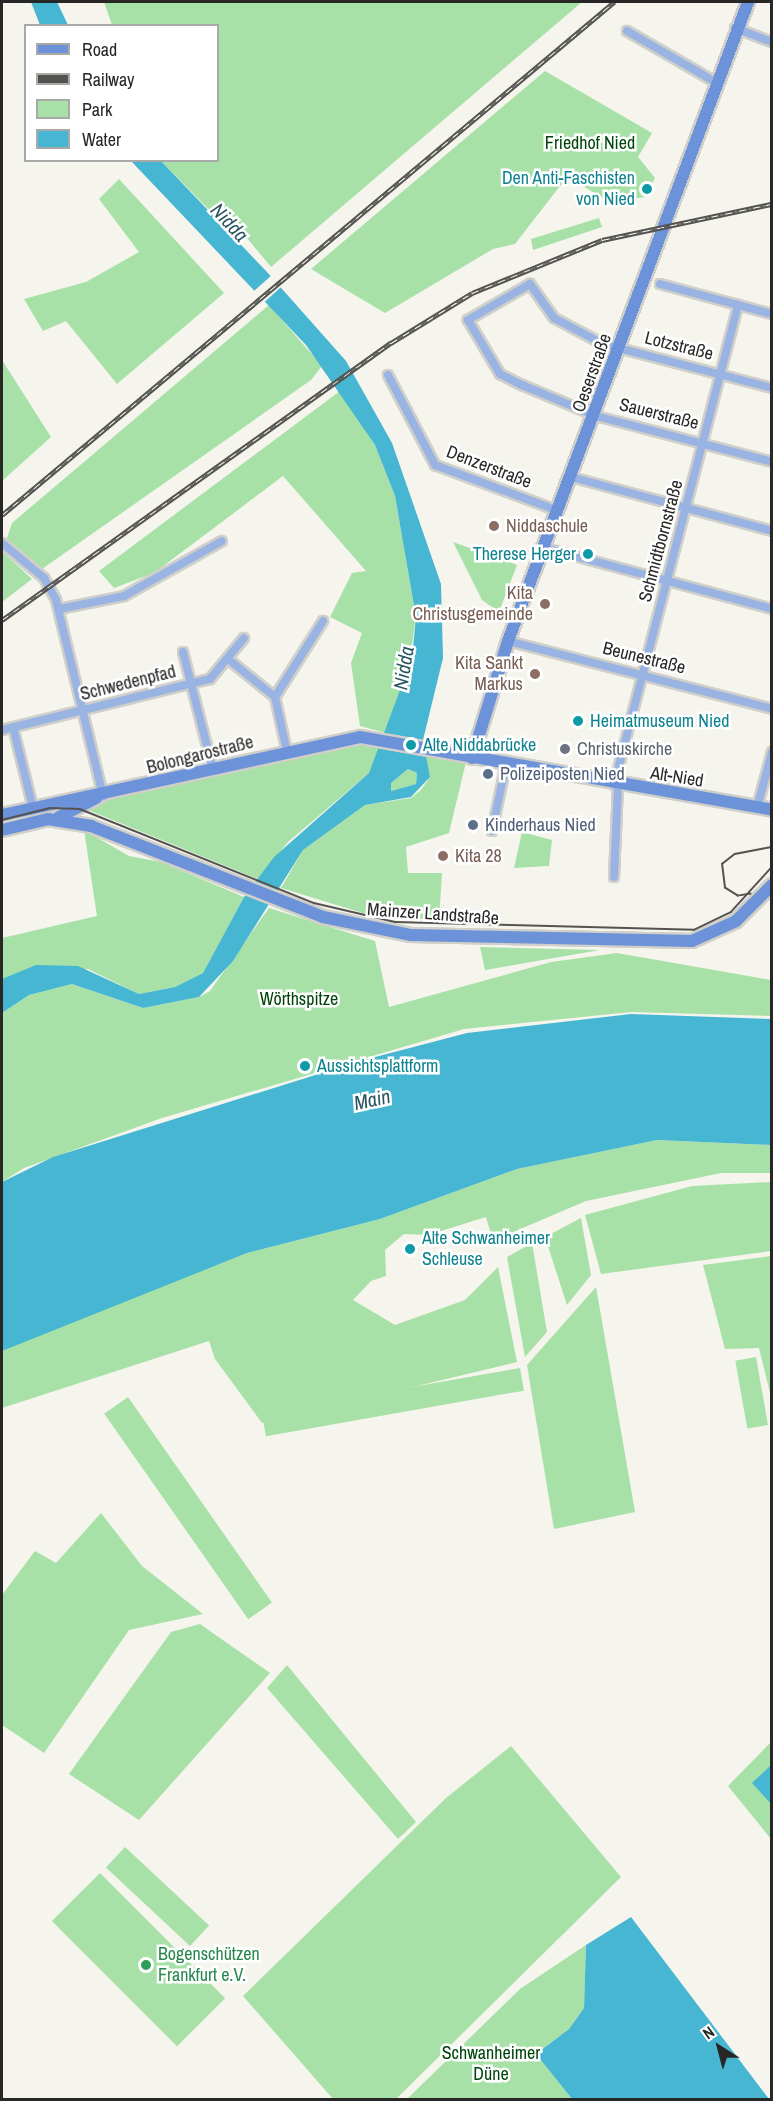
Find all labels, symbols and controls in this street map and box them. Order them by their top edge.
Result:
legend [24,24,219,162]
text: Road [82,37,117,62]
text: Railway [82,67,135,92]
text: Park [82,97,112,122]
text: Water [82,127,121,152]
park label: Friedhof Nied [545,132,635,154]
place label: Den Anti-Faschisten von Nied [501,168,635,210]
marker: Den Anti-Faschisten von Nied [640,182,654,196]
water label: Nidda [206,198,254,246]
street label: Lotzstraße [643,327,715,365]
street label: Oeserstraße [568,331,616,415]
street label: Sauerstraße [617,394,701,434]
street label: Denzerstraße [443,441,535,493]
street label: Schmidtbornstraße [634,478,688,604]
place label: Niddaschule [506,515,588,537]
marker: Niddaschule [487,519,501,533]
place label: Therese Herger [473,543,576,565]
marker: Therese Herger [581,547,595,561]
place label: Kita Christusgemeinde [412,583,533,626]
marker: Kita Christusgemeinde [538,597,552,611]
street label: Beunestraße [600,637,688,679]
water label: Nidda [388,645,418,691]
place label: Kita Sankt Markus [455,653,523,696]
street label: Schwedenpfad [78,661,178,705]
marker: Kita Sankt Markus [528,667,542,681]
place label: Heimatmuseum Nied [590,710,729,732]
marker: Heimatmuseum Nied [571,714,585,728]
street label: Bolongarostraße [144,731,256,779]
place label: Alte Niddabrücke [423,734,536,756]
marker: Alte Niddabrücke [404,738,418,752]
place label: Christuskirche [577,738,672,760]
marker: Christuskirche [558,742,572,756]
street label: Alt-Nied [649,762,705,792]
place label: Polizeiposten Nied [500,763,625,785]
marker: Polizeiposten Nied [481,767,495,781]
place label: Kinderhaus Nied [485,814,596,836]
marker: Kinderhaus Nied [466,818,480,832]
place label: Kita 28 [455,845,502,867]
marker: Kita 28 [436,849,450,863]
street label: Mainzer Landstraße [366,899,500,929]
park label: Wörthspitze [260,988,338,1010]
place label: Aussichtsplattform [317,1055,438,1077]
marker: Aussichtsplattform [298,1059,312,1073]
water label: Main [352,1083,392,1115]
place label: Alte Schwanheimer Schleuse [422,1228,550,1270]
marker: Alte Schwanheimer Schleuse [403,1242,417,1256]
place label: Bogenschützen Frankfurt e.V. [158,1944,260,1986]
marker: Bogenschützen Frankfurt e.V. [139,1958,153,1972]
north arrow [689,2017,749,2077]
text: N [698,2021,719,2044]
park label: Schwanheimer Düne [442,2043,540,2086]

